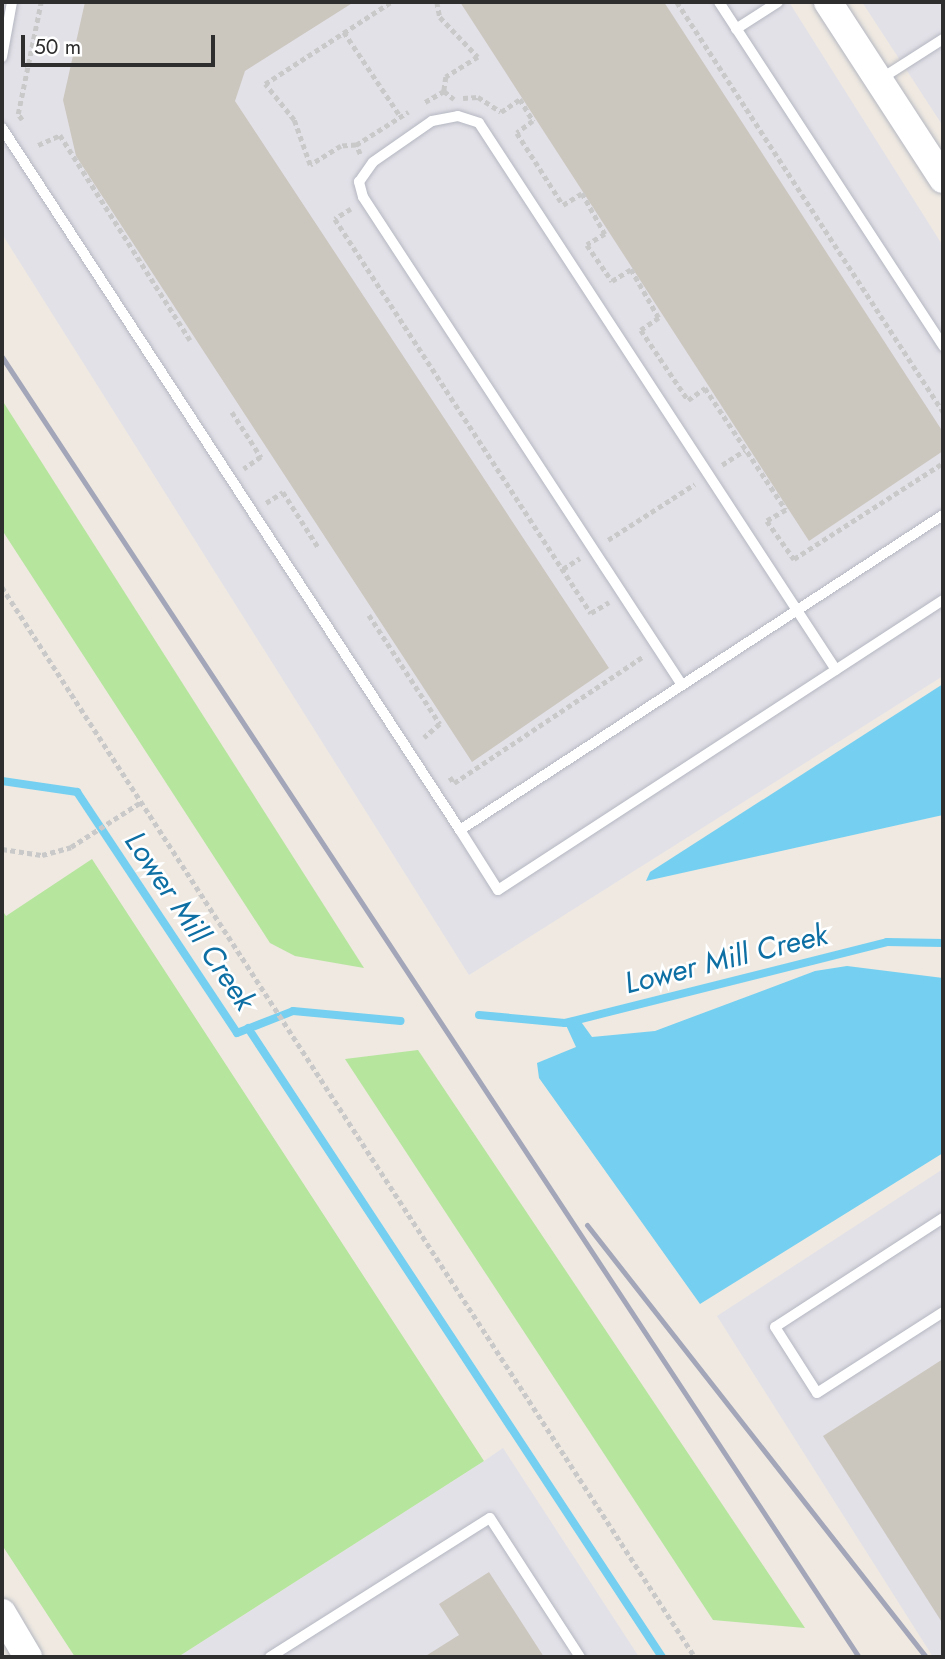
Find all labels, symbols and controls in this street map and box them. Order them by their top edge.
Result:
scale bar [24,21,219,65]
text: 50 m [34,32,81,62]
water label: Lower Mill Creek [117,825,263,1017]
water label: Lower Mill Creek [621,916,831,1002]

